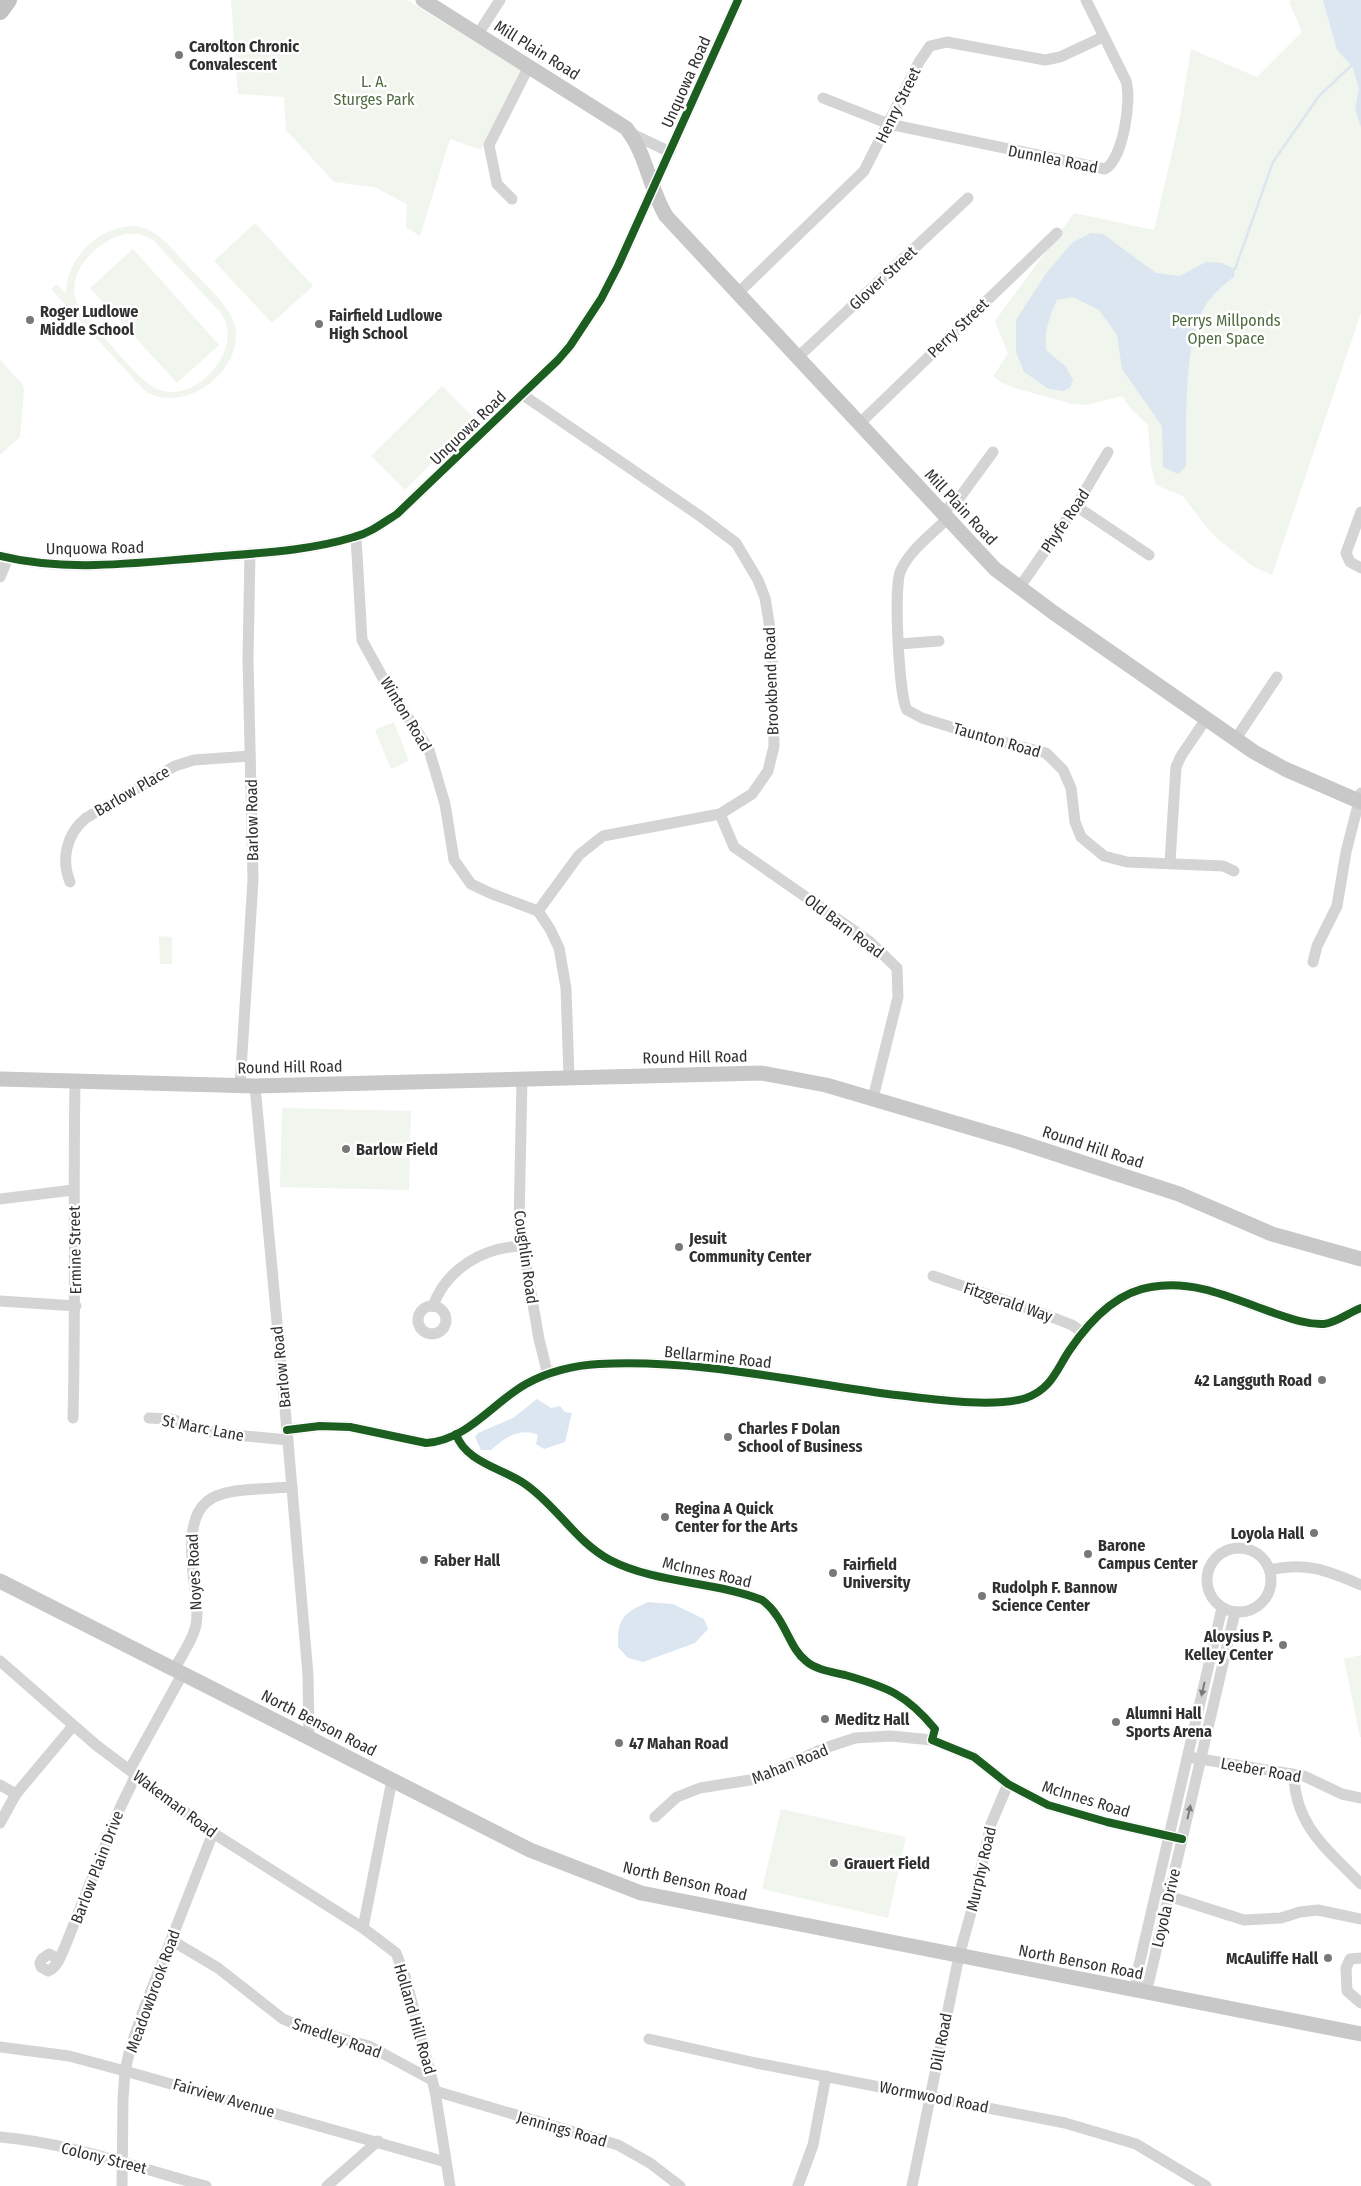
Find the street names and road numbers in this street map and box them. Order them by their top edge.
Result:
street label: Mill Plain Road [491,16,583,84]
street label: Unquowa Road [657,33,715,131]
street label: Henry Street [872,63,925,146]
street label: Dunnlea Road [1006,141,1100,177]
street label: Glover Street [845,241,921,314]
street label: Perry Street [924,294,993,362]
street label: Unquowa Road [426,387,510,469]
street label: Mill Plain Road [921,465,1001,549]
street label: Phyfe Road [1037,485,1093,557]
street label: Unquowa Road [46,538,144,558]
street label: Brookbend Road [760,626,782,736]
street label: Winton Road [376,673,436,755]
street label: Taunton Road [951,718,1043,762]
street label: Barlow Place [91,762,173,820]
street label: Barlow Road [242,779,262,861]
street label: Old Barn Road [801,890,887,962]
street label: Round Hill Road [642,1047,748,1067]
street label: Round Hill Road [237,1057,343,1077]
street label: Round Hill Road [1040,1122,1146,1172]
street label: Ermine Street [65,1205,85,1295]
street label: Coughlin Road [510,1209,542,1305]
street label: Fitzgerald Way [961,1278,1056,1326]
street label: Barlow Road [267,1325,295,1409]
street label: Bellarmine Road [663,1342,773,1372]
street label: St Marc Lane [160,1411,246,1445]
street label: Noyes Road [183,1533,205,1611]
street label: McInnes Road [661,1553,753,1591]
street label: North Benson Road [258,1686,380,1760]
street label: Mahan Road [749,1740,831,1788]
street label: Leeber Road [1219,1754,1303,1786]
street label: Wakeman Road [129,1766,221,1842]
street label: McInnes Road [1040,1777,1132,1821]
street label: Barlow Plain Drive [67,1808,127,1926]
street label: Murphy Road [962,1825,1000,1913]
street label: North Benson Road [621,1857,749,1905]
street label: Loyola Drive [1148,1867,1184,1949]
street label: Meadowbrook Road [122,1927,184,2055]
street label: North Benson Road [1017,1941,1145,1983]
street label: Holland Hill Road [390,1961,440,2077]
street label: Dill Road [926,2011,956,2073]
street label: Smedley Road [290,2014,384,2062]
street label: Fairview Avenue [171,2074,277,2122]
street label: Wormwood Road [878,2077,990,2117]
street label: Jennings Road [515,2107,609,2151]
street label: Colony Street [59,2138,149,2178]

